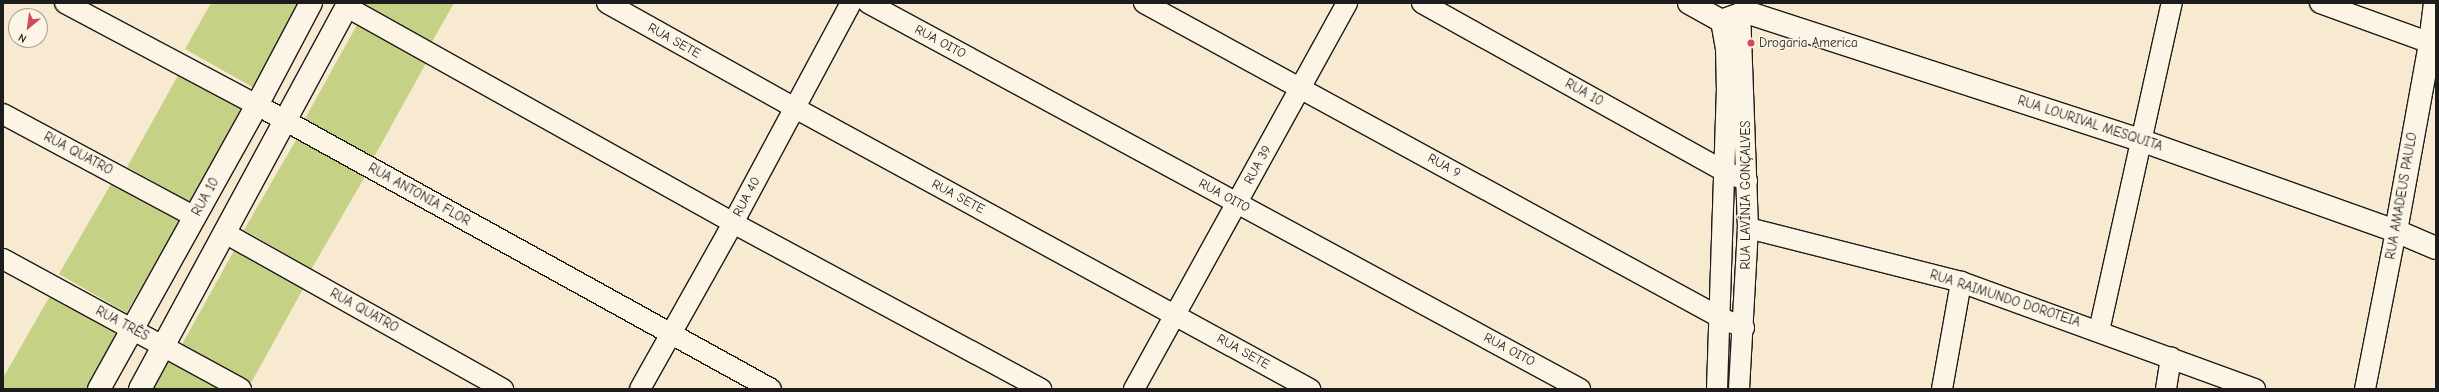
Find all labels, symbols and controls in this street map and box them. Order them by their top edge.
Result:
north arrow [8,8,48,48]
street label: RUA SETE [645,20,703,62]
street label: RUA OITO [912,22,968,62]
text: N [16,31,29,45]
place label: Drogaria America [1759,35,1858,51]
marker: Drogaria America [1746,38,1756,48]
street label: RUA 10 [1562,76,1606,110]
street label: RUA LOURIVAL MESQUITA [2015,93,2165,155]
street label: RUA LAVÍNIA GONÇALVES [1738,121,1754,269]
street label: RUA QUATRO [41,129,115,179]
street label: RUA AMADEUS PAULO [2383,131,2421,261]
street label: RUA 39 [1241,143,1275,187]
street label: RUA 9 [1425,151,1463,181]
street label: RUA ANTONIA FLOR [365,160,473,230]
street label: RUA 10 [189,175,223,219]
street label: RUA 40 [730,175,764,219]
street label: RUA SETE [929,176,987,218]
street label: RUA OITO [1196,176,1252,216]
street label: RUA RAIMUNDO DOROTEIA [1928,267,2082,331]
street label: RUA QUATRO [327,286,401,336]
street label: RUA TRÊS [93,304,151,344]
street label: RUA OITO [1481,330,1537,370]
street label: RUA SETE [1214,331,1272,373]

